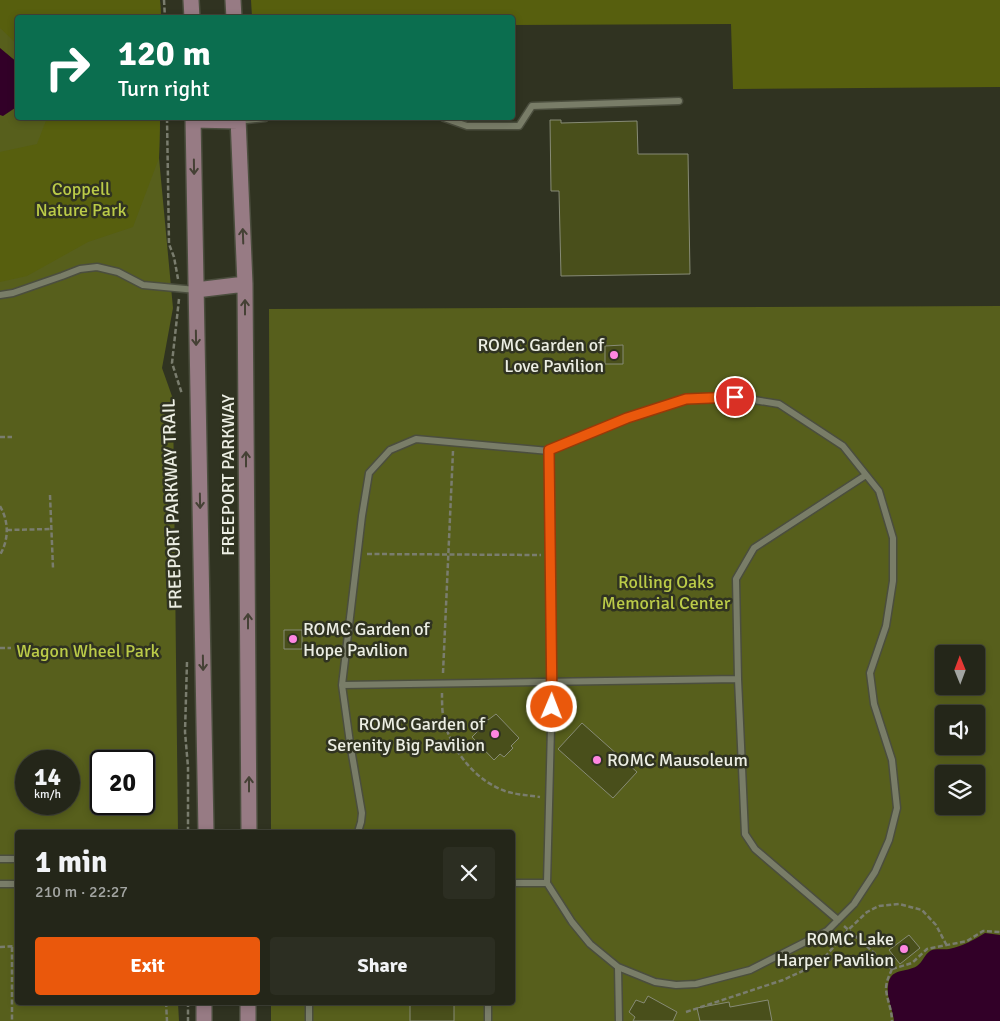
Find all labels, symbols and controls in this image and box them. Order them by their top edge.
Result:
text: 120 m [118,32,211,75]
icon: right [35,35,100,100]
text: Turn right [118,75,210,102]
one-way arrow [189,158,199,175]
park label: Coppell Nature Park [35,178,127,221]
one-way arrow [238,228,248,244]
one-way arrow [240,300,250,316]
one-way arrow [192,330,201,346]
place label: ROMC Garden of Love Pavilion [478,334,605,377]
marker: ROMC Garden of Love Pavilion [608,349,620,361]
pin [714,376,756,418]
icon: arrive [721,383,749,411]
street label: FREEPORT PARKWAY [217,394,239,556]
street label: FREEPORT PARKWAY TRAIL [157,398,187,610]
one-way arrow [241,451,251,468]
one-way arrow [195,493,204,509]
park label: Rolling Oaks Memorial Center [602,571,731,614]
one-way arrow [243,614,253,630]
place label: ROMC Garden of Hope Pavilion [303,618,430,661]
marker: ROMC Garden of Hope Pavilion [287,633,299,645]
park label: Wagon Wheel Park [16,640,160,662]
north arrow [935,645,985,695]
map controls [935,645,985,815]
one-way arrow [198,655,207,671]
position arrow [525,680,577,732]
button: sound [935,705,985,755]
place label: ROMC Garden of Serenity Big Pavilion [327,713,486,756]
marker: ROMC Garden of Serenity Big Pavilion [489,728,501,740]
place label: ROMC Mausoleum [607,749,748,771]
speed limit sign: 20 [90,750,155,815]
marker: ROMC Mausoleum [591,754,603,766]
text: 14 [34,761,61,792]
button: layers [935,765,985,815]
one-way arrow [244,776,254,792]
text: km/h [34,787,61,802]
text: 1 min [35,844,107,881]
button: close [443,847,495,899]
text: 210 m · 22:27 [35,882,128,902]
place label: ROMC Lake Harper Pavilion [776,928,894,971]
button: Exit [35,937,260,995]
button: Share [270,937,495,995]
marker: ROMC Lake Harper Pavilion [898,943,910,955]

